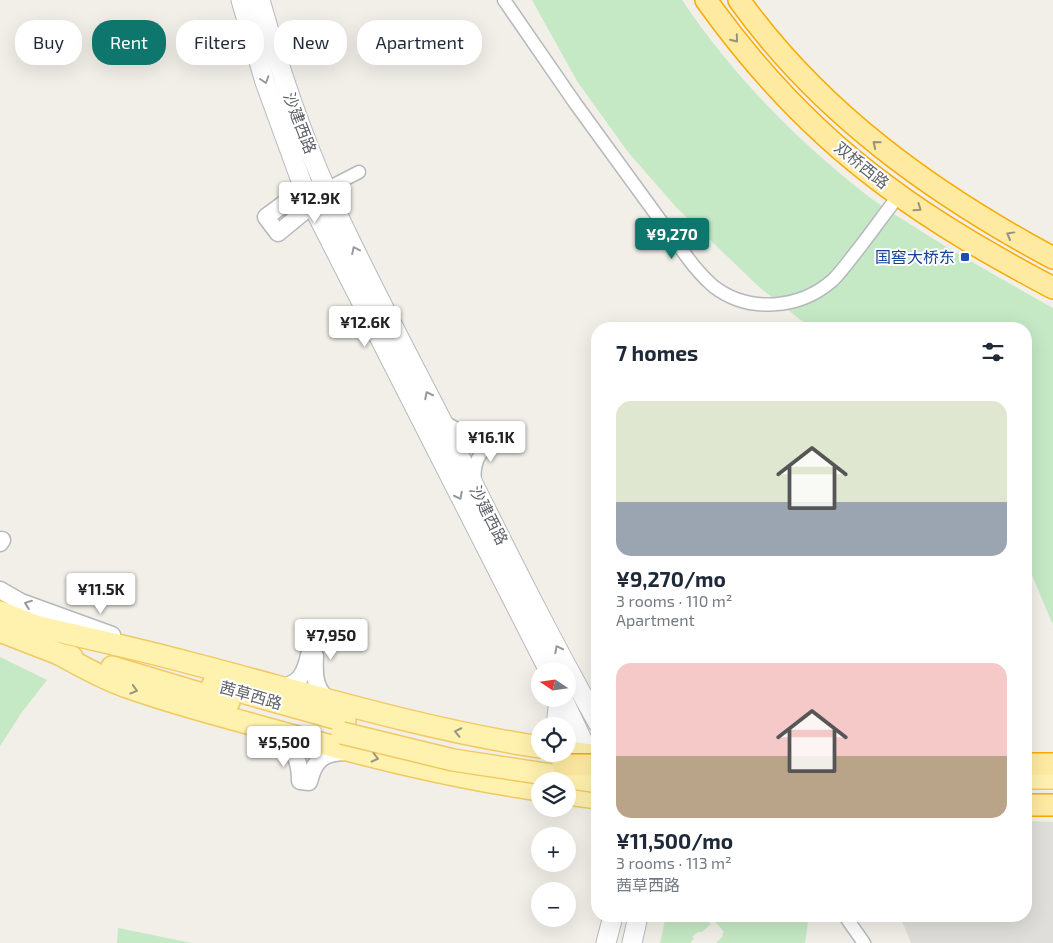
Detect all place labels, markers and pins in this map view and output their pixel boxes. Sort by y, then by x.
pin: ¥12.9K [274,182,356,224]
pin: ¥9,270 [631,218,713,260]
place label: 国窖大桥东 [875,247,955,266]
marker: 国窖大桥东 [959,251,971,263]
pin: ¥12.6K [324,306,406,348]
pin: ¥16.1K [450,420,532,463]
pin: ¥11.5K [60,572,142,615]
pin: ¥7,950 [290,618,372,661]
pin: ¥5,500 [243,726,325,768]

